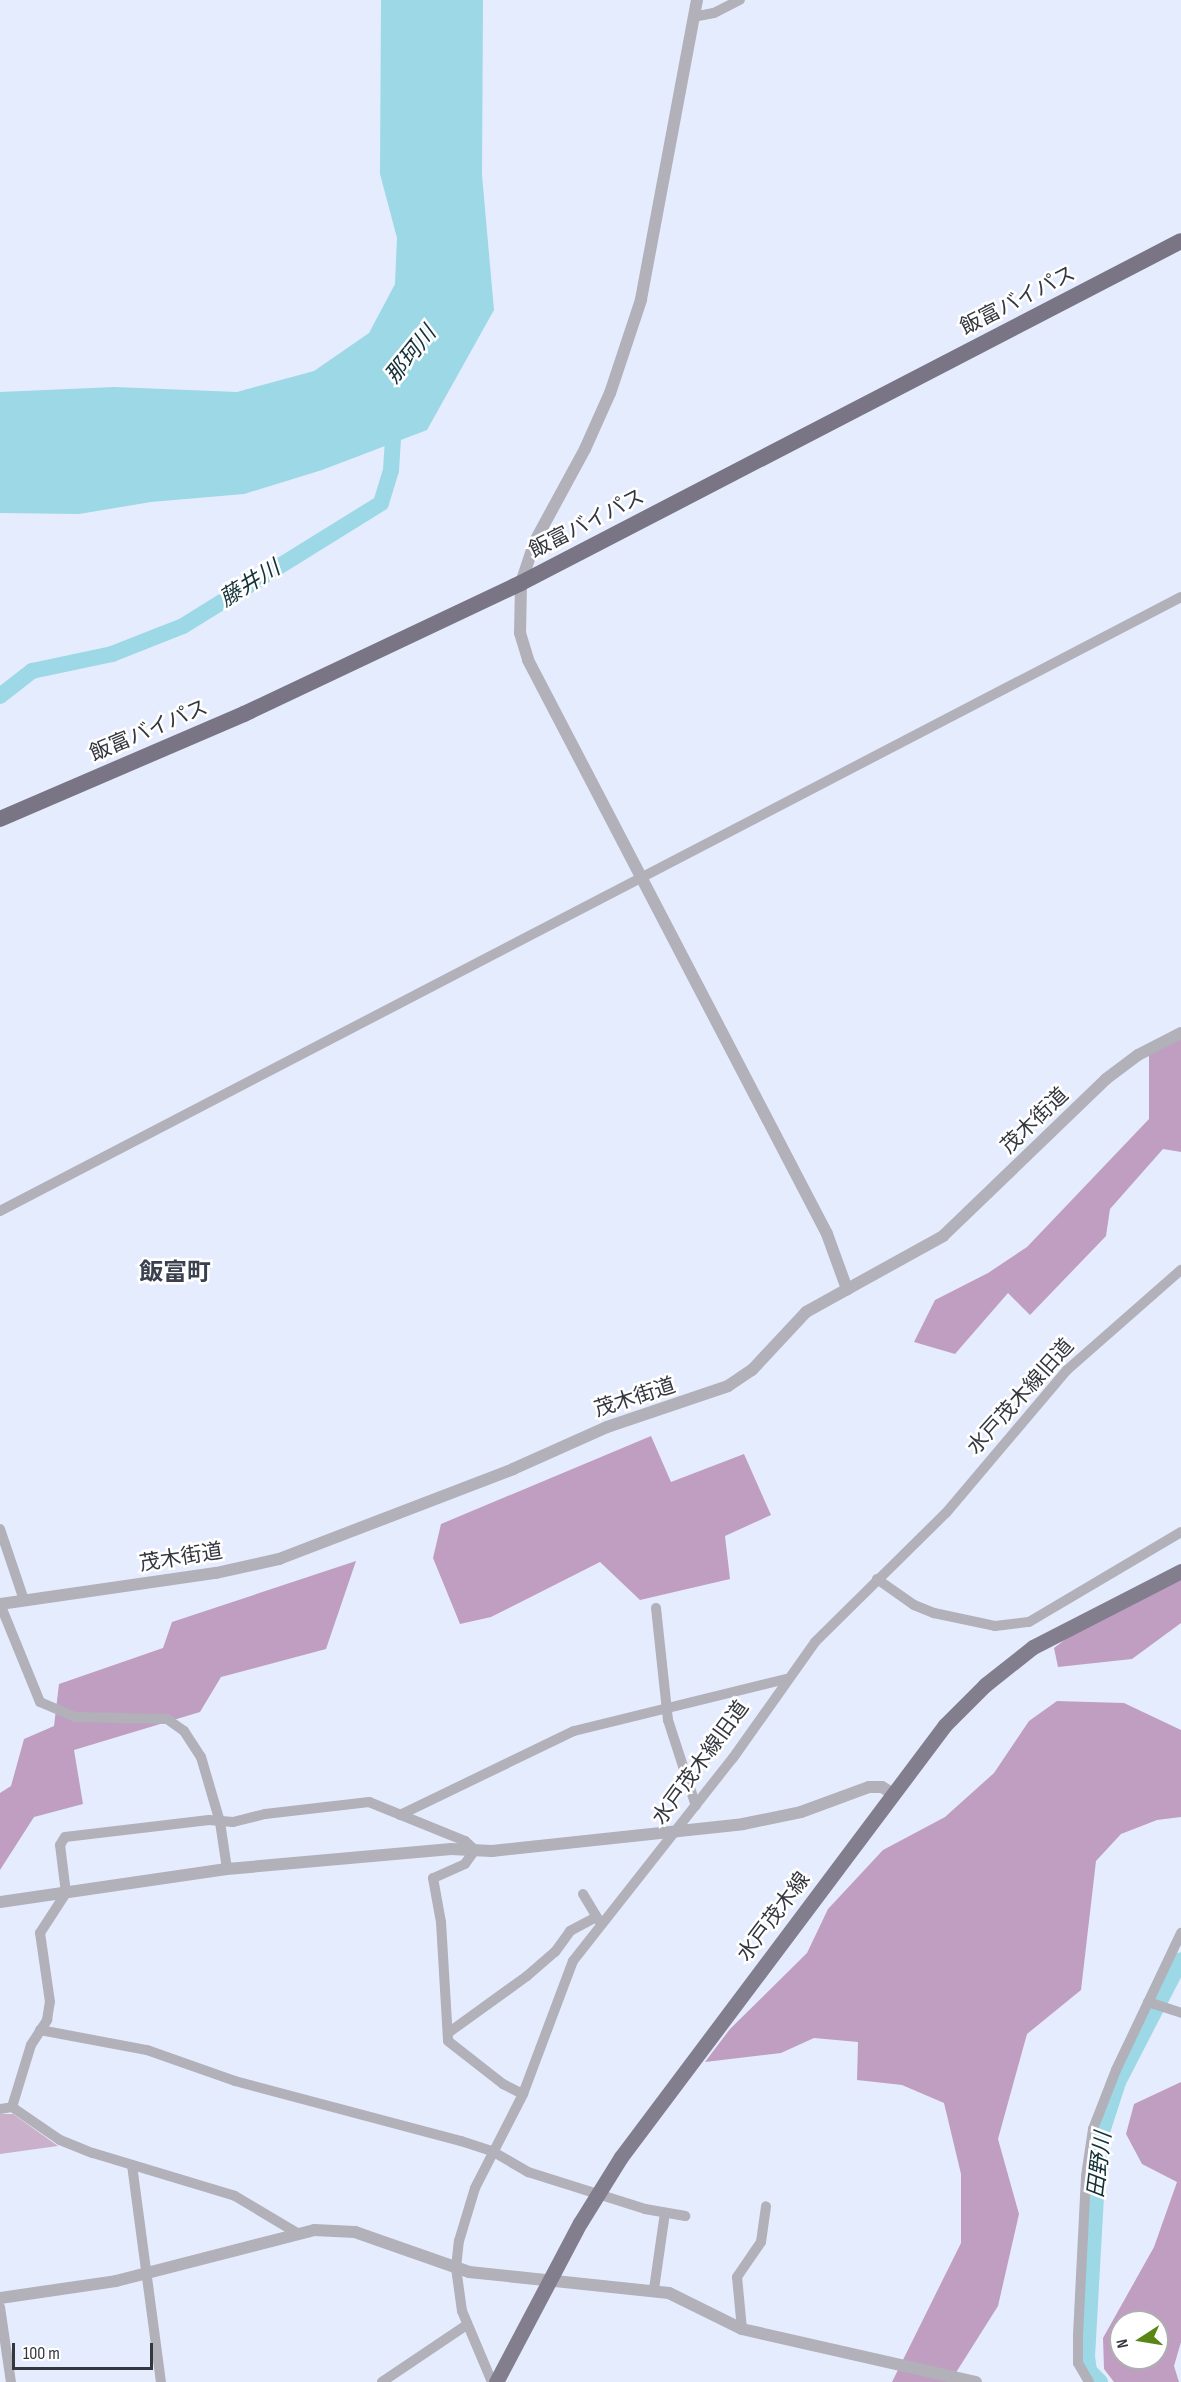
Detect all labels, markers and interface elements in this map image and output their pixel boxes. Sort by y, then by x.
street label: 飯富バイパス [956,261,1080,341]
water label: 那珂川 [380,321,442,389]
street label: 飯富バイパス [525,484,649,564]
water label: 藤井川 [215,555,285,613]
street label: 飯富バイパス [86,695,212,767]
street label: 茂木街道 [996,1083,1074,1159]
district label: 飯富町 [139,1259,211,1287]
street label: 水戸茂木線旧道 [962,1334,1080,1460]
street label: 茂木街道 [591,1373,679,1423]
street label: 茂木街道 [138,1539,224,1577]
street label: 水戸茂木線旧道 [648,1696,754,1830]
street label: 水戸茂木線 [732,1867,816,1967]
water label: 田野川 [1083,2131,1117,2199]
north arrow [1109,2310,1169,2370]
scale bar [15,2331,156,2369]
text: N [1113,2337,1133,2350]
text: 100 m [23,2343,60,2364]

